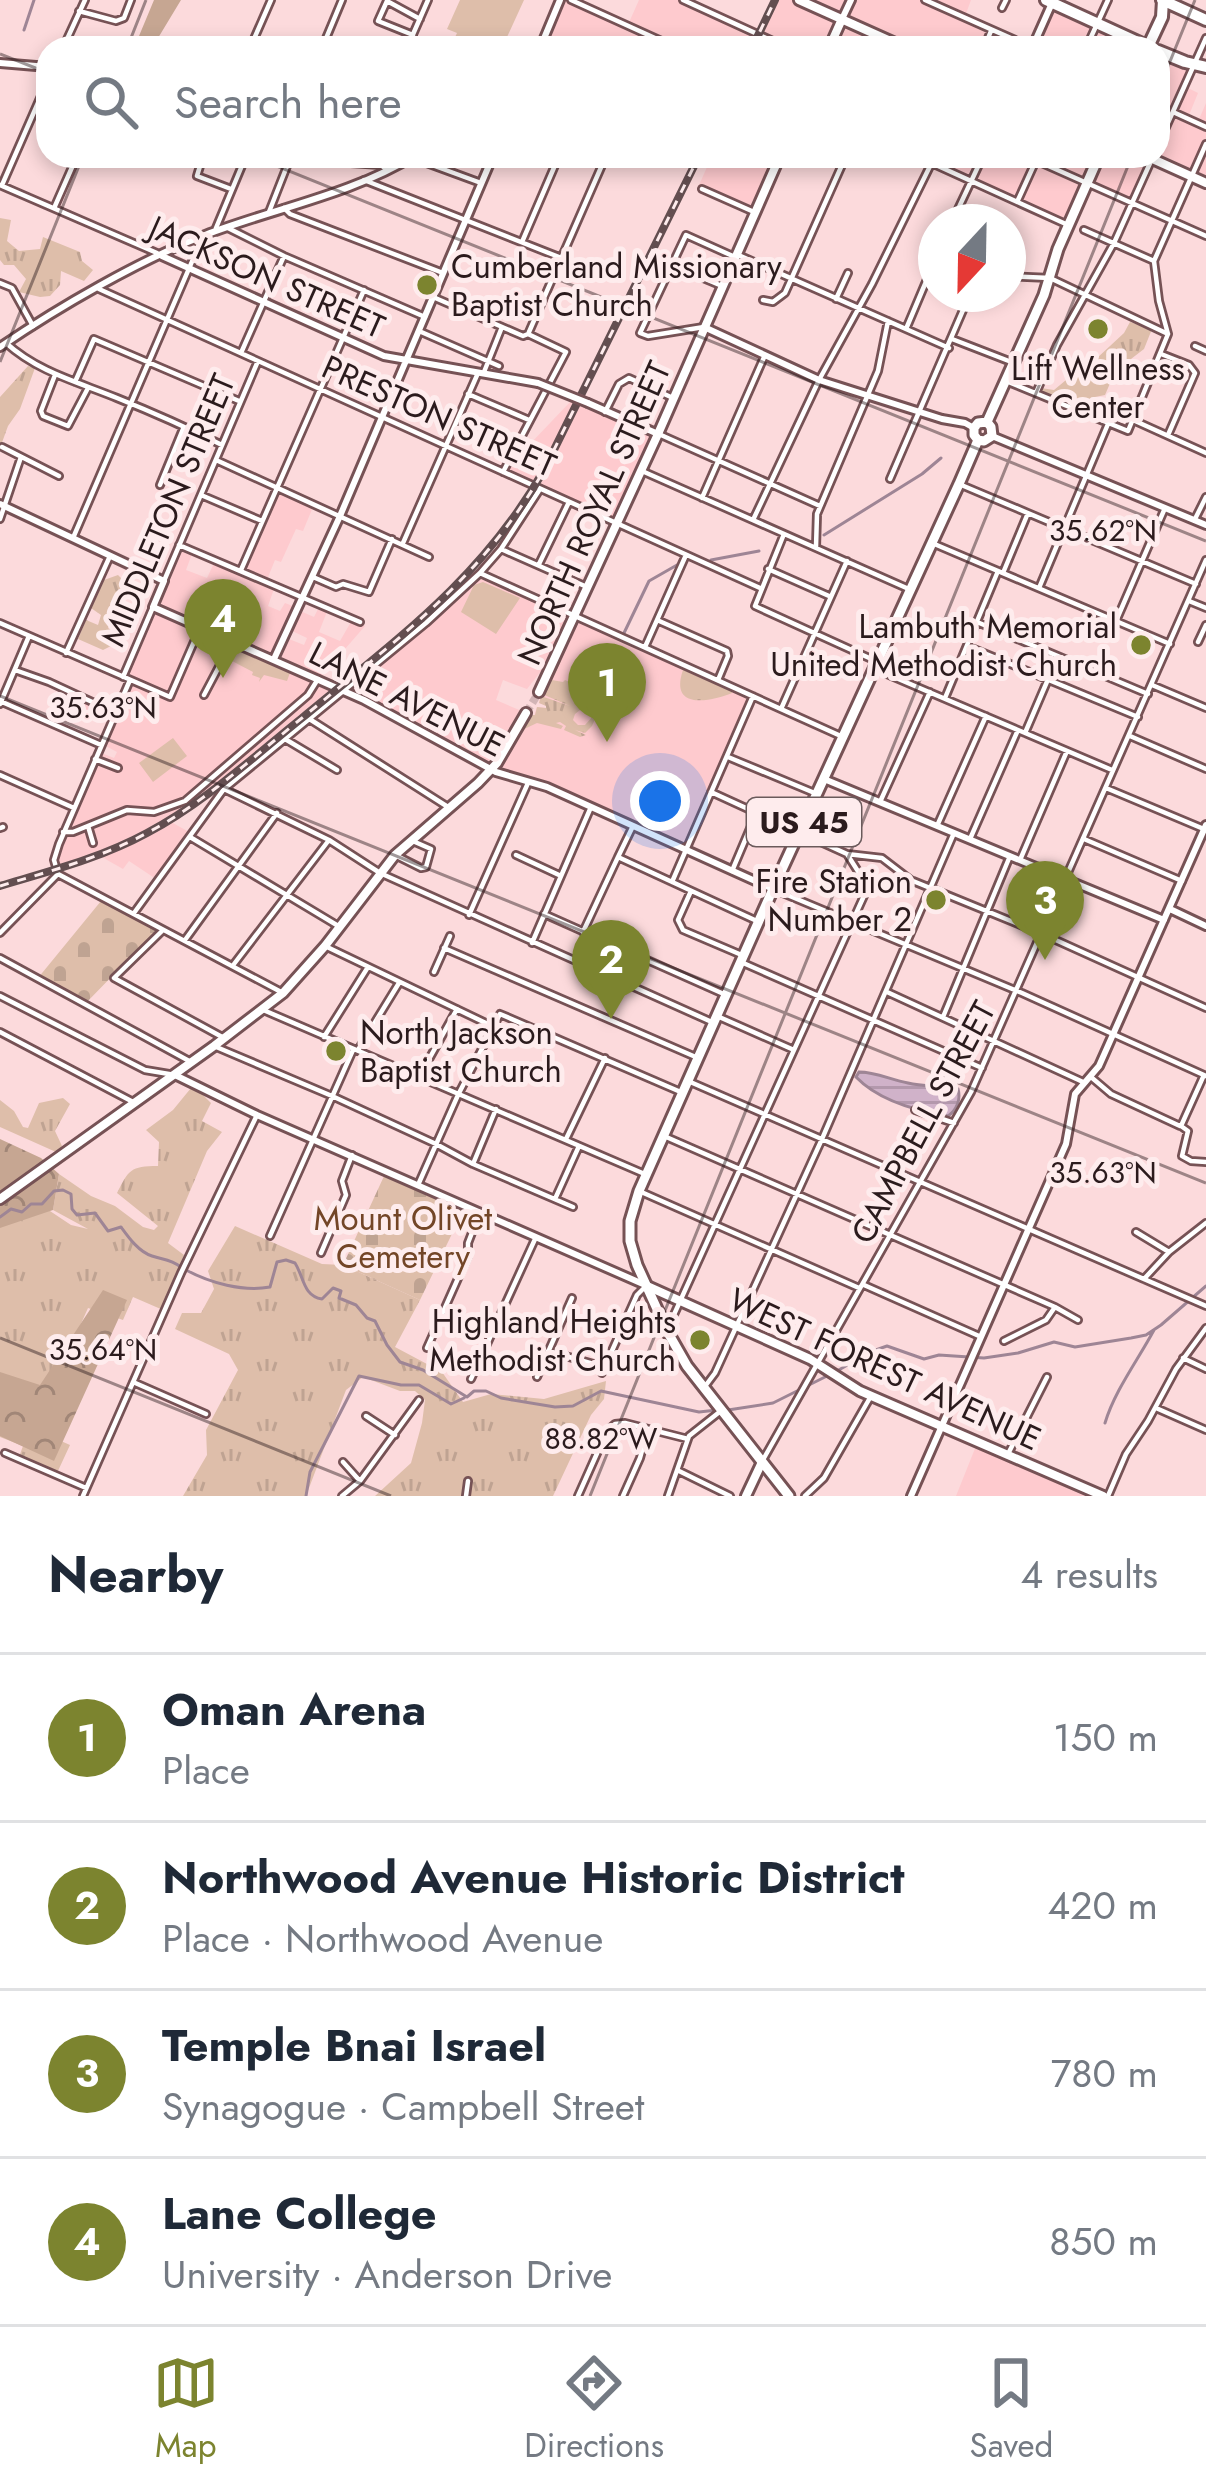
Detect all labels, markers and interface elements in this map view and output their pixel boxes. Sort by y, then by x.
search box [36,36,1170,168]
icon: search [78,69,144,135]
text: Search here [174,70,402,135]
street label: JACKSON STREET [138,202,393,350]
north arrow [918,204,1026,312]
place label: Cumberland Missionary Baptist Church [451,243,782,328]
marker: Cumberland Missionary Baptist Church [414,272,440,298]
marker: Lift Wellness Center [1085,316,1111,342]
street label: PRESTON STREET [315,343,564,489]
place label: Lift Wellness Center [1011,345,1185,430]
street label: NORTH ROYAL STREET [506,353,682,672]
street label: MIDDLETON STREET [89,366,247,653]
text: 35.62°N [1049,509,1157,552]
pin: 4 [184,579,262,678]
place label: Lambuth Memorial United Methodist Church [770,603,1117,688]
street label: LANE AVENUE [301,629,513,769]
marker: Lambuth Memorial United Methodist Church [1128,632,1154,658]
pin: 1 [568,643,646,742]
text: 35.63°N [49,686,157,729]
your location [630,771,690,831]
road number: US 45 [747,798,861,846]
place label: Fire Station Number 2 [755,858,912,943]
pin: 3 [1006,861,1084,960]
marker: Fire Station Number 2 [923,887,949,913]
pin: 2 [572,920,650,1019]
street label: CAMPBELL STREET [839,992,1007,1252]
place label: North Jackson Baptist Church [360,1009,562,1094]
marker: North Jackson Baptist Church [323,1038,349,1064]
text: 35.63°N [1049,1151,1157,1194]
park label: Mount Olivet Cemetery [314,1195,492,1280]
street label: WEST FOREST AVENUE [721,1276,1049,1462]
place label: Highland Heights Methodist Church [429,1298,676,1383]
marker: Highland Heights Methodist Church [687,1327,713,1353]
text: 35.64°N [49,1328,157,1371]
text: 88.82°W [545,1417,658,1460]
text: Nearby [48,1537,223,1611]
text: 4 results [1020,1546,1158,1603]
text: Oman Arena [162,1677,426,1742]
text: 1 [77,1709,97,1766]
text: 150 m [1053,1709,1158,1766]
text: Place [162,1742,250,1799]
text: Northwood Avenue Historic District [162,1845,905,1910]
text: 2 [74,1877,100,1934]
text: 420 m [1048,1877,1158,1934]
text: Place · Northwood Avenue [162,1910,603,1967]
text: Temple Bnai Israel [162,2013,546,2078]
text: 3 [75,2045,99,2102]
text: 780 m [1051,2045,1158,2102]
text: Synagogue · Campbell Street [162,2078,644,2135]
text: Lane College [162,2181,437,2246]
text: 4 [73,2213,101,2270]
text: 850 m [1049,2213,1158,2270]
text: University · Anderson Drive [162,2246,612,2303]
tab: Map [153,2350,219,2469]
tab: Directions [524,2350,664,2469]
tab: Saved [970,2350,1053,2469]

